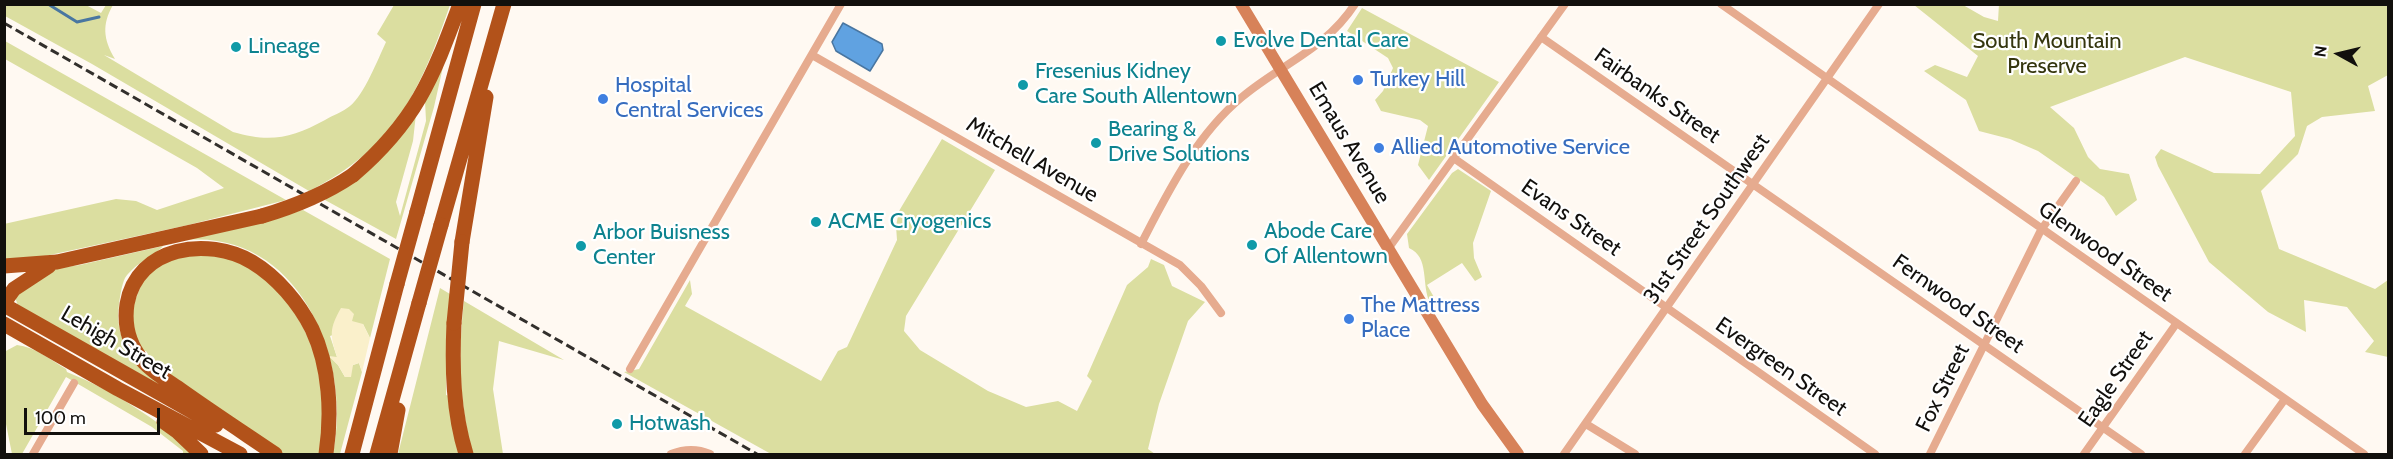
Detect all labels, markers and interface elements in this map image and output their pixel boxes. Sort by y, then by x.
north arrow [2309,24,2369,84]
place label: Evolve Dental Care [1233,28,1409,54]
park label: South Mountain Preserve [1972,29,2122,80]
place label: Lineage [248,34,320,60]
marker: Evolve Dental Care [1214,34,1228,48]
marker: Lineage [229,40,243,54]
street label: Fairbanks Street [1589,43,1725,149]
text: N [2310,45,2331,58]
place label: Fresenius Kidney Care South Allentown [1035,59,1237,110]
place label: Turkey Hill [1370,67,1465,93]
place label: Hospital Central Services [615,73,763,124]
marker: Turkey Hill [1351,73,1365,87]
street label: Emaus Avenue [1302,77,1396,209]
marker: Fresenius Kidney Care South Allentown [1016,78,1030,92]
marker: Hospital Central Services [596,92,610,106]
street label: Mitchell Avenue [961,112,1103,208]
place label: Bearing & Drive Solutions [1108,117,1250,168]
street label: 31st Street Southwest [1638,129,1776,309]
place label: Allied Automotive Service [1391,135,1630,161]
marker: Bearing & Drive Solutions [1089,136,1103,150]
marker: Allied Automotive Service [1372,141,1386,155]
street label: Evans Street [1516,174,1626,262]
street label: Glenwood Street [2033,196,2177,308]
place label: ACME Cryogenics [828,209,991,235]
marker: ACME Cryogenics [809,215,823,229]
place label: Abode Care Of Allentown [1264,219,1388,270]
place label: Arbor Buisness Center [593,220,730,272]
marker: Abode Care Of Allentown [1245,238,1259,252]
marker: Arbor Buisness Center [574,239,588,253]
street label: Fernwood Street [1887,249,2029,359]
place label: The Mattress Place [1361,293,1480,344]
street label: Lehigh Street [56,301,176,385]
marker: The Mattress Place [1342,312,1356,326]
street label: Evergreen Street [1710,312,1852,422]
street label: Eagle Street [2073,326,2159,432]
street label: Fox Street [1911,340,1975,436]
scale bar [27,396,164,434]
text: 100 m [35,407,86,429]
place label: Hotwash [629,411,711,437]
marker: Hotwash [610,417,624,431]

